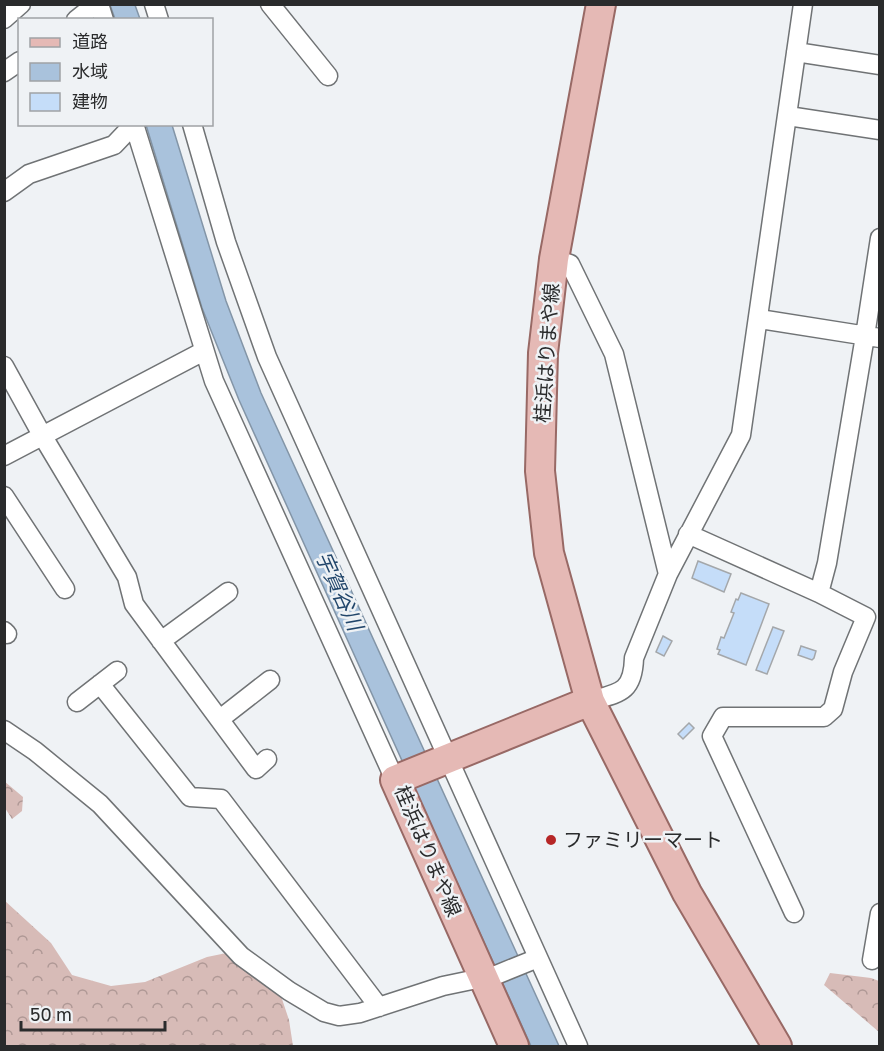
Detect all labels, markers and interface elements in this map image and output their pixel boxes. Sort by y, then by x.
legend [18,18,213,126]
text: 道路 [72,30,108,52]
text: 水域 [72,60,108,82]
text: 建物 [72,90,108,112]
street label: 桂浜はりまや線 [529,282,563,424]
water label: 宇賀谷川 [311,547,370,636]
street label: 桂浜はりまや線 [391,781,467,920]
place label: ファミリーマート [563,827,723,851]
marker: ファミリーマート [544,833,558,847]
scale bar [21,994,165,1032]
text: 50 m [30,1003,72,1025]

